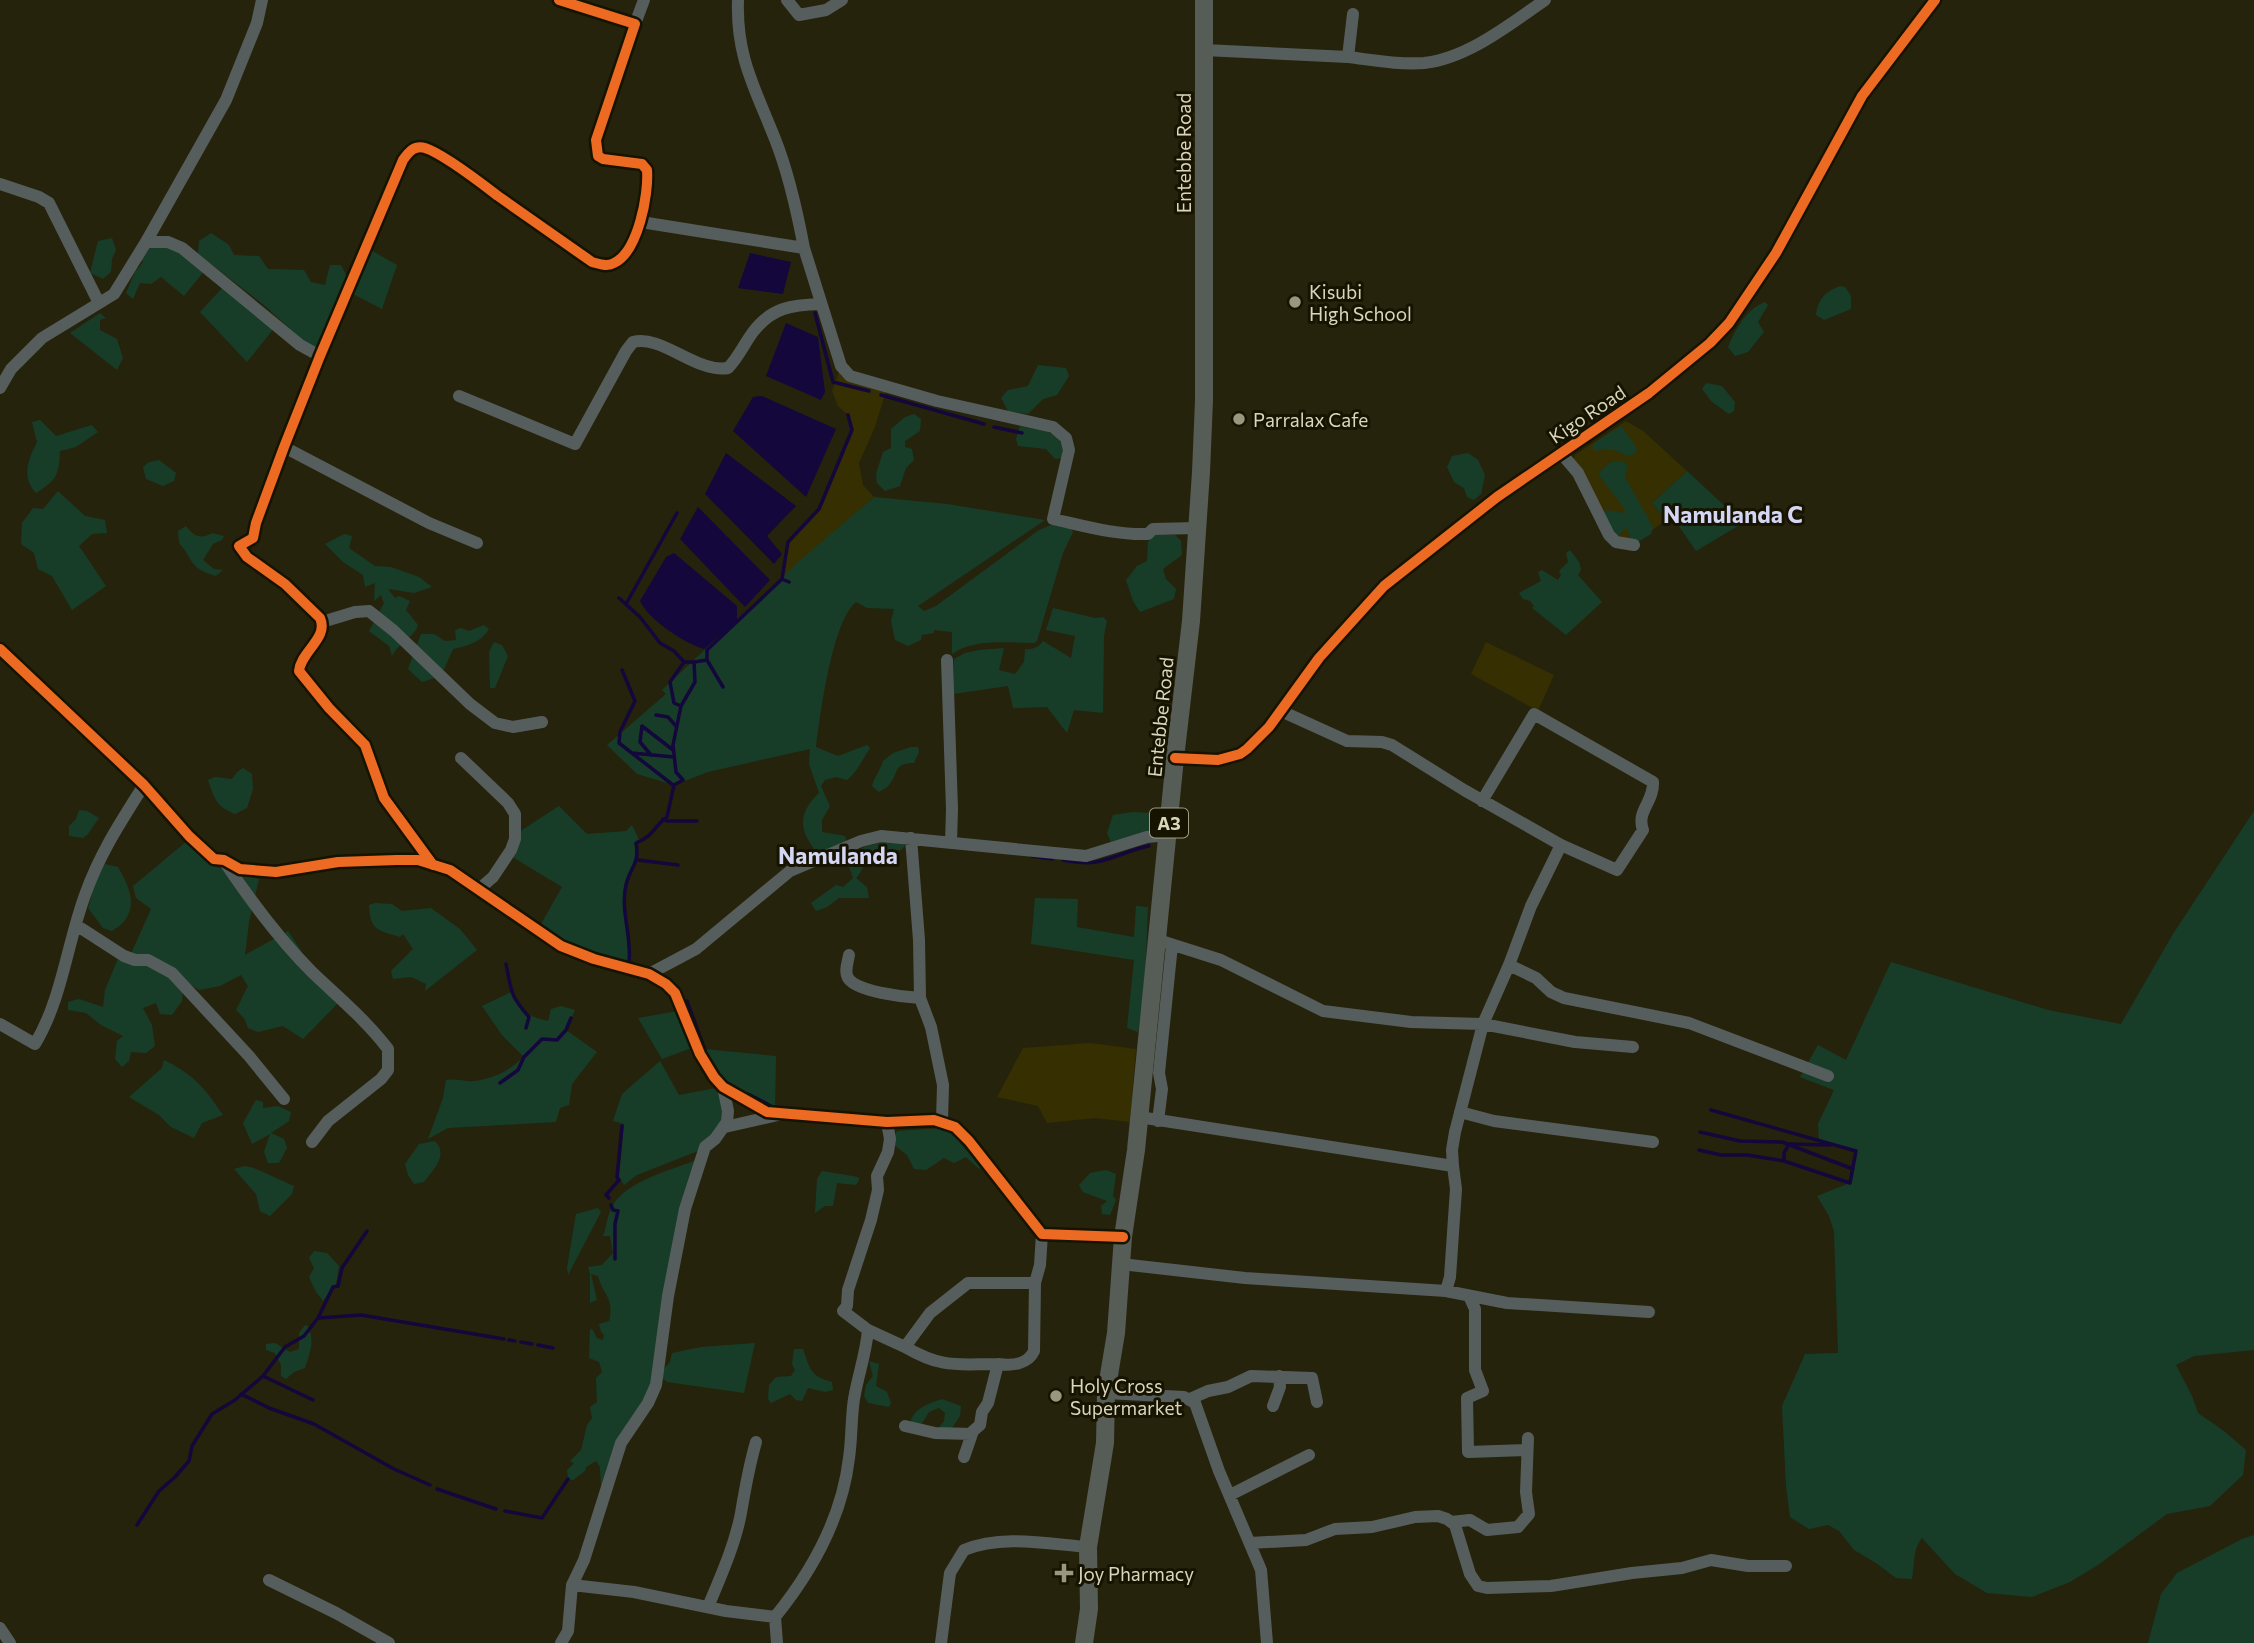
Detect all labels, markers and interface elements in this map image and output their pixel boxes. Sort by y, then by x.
street label: Entebbe Road [1172,93,1195,213]
place label: Kisubi High School [1309,280,1412,325]
marker: Kisubi High School [1287,294,1303,310]
street label: Kigo Road [1544,380,1630,448]
place label: Parralax Cafe [1253,408,1368,431]
marker: Parralax Cafe [1231,411,1247,427]
district label: Namulanda C [1663,500,1803,528]
street label: Entebbe Road [1142,656,1178,778]
road number: A3 [1150,808,1188,838]
district label: Namulanda [778,841,898,869]
place label: Holy Cross Supermarket [1070,1374,1182,1419]
marker: Holy Cross Supermarket [1048,1388,1064,1404]
place label: Joy Pharmacy [1078,1562,1194,1585]
marker: Joy Pharmacy [1056,1565,1072,1581]

